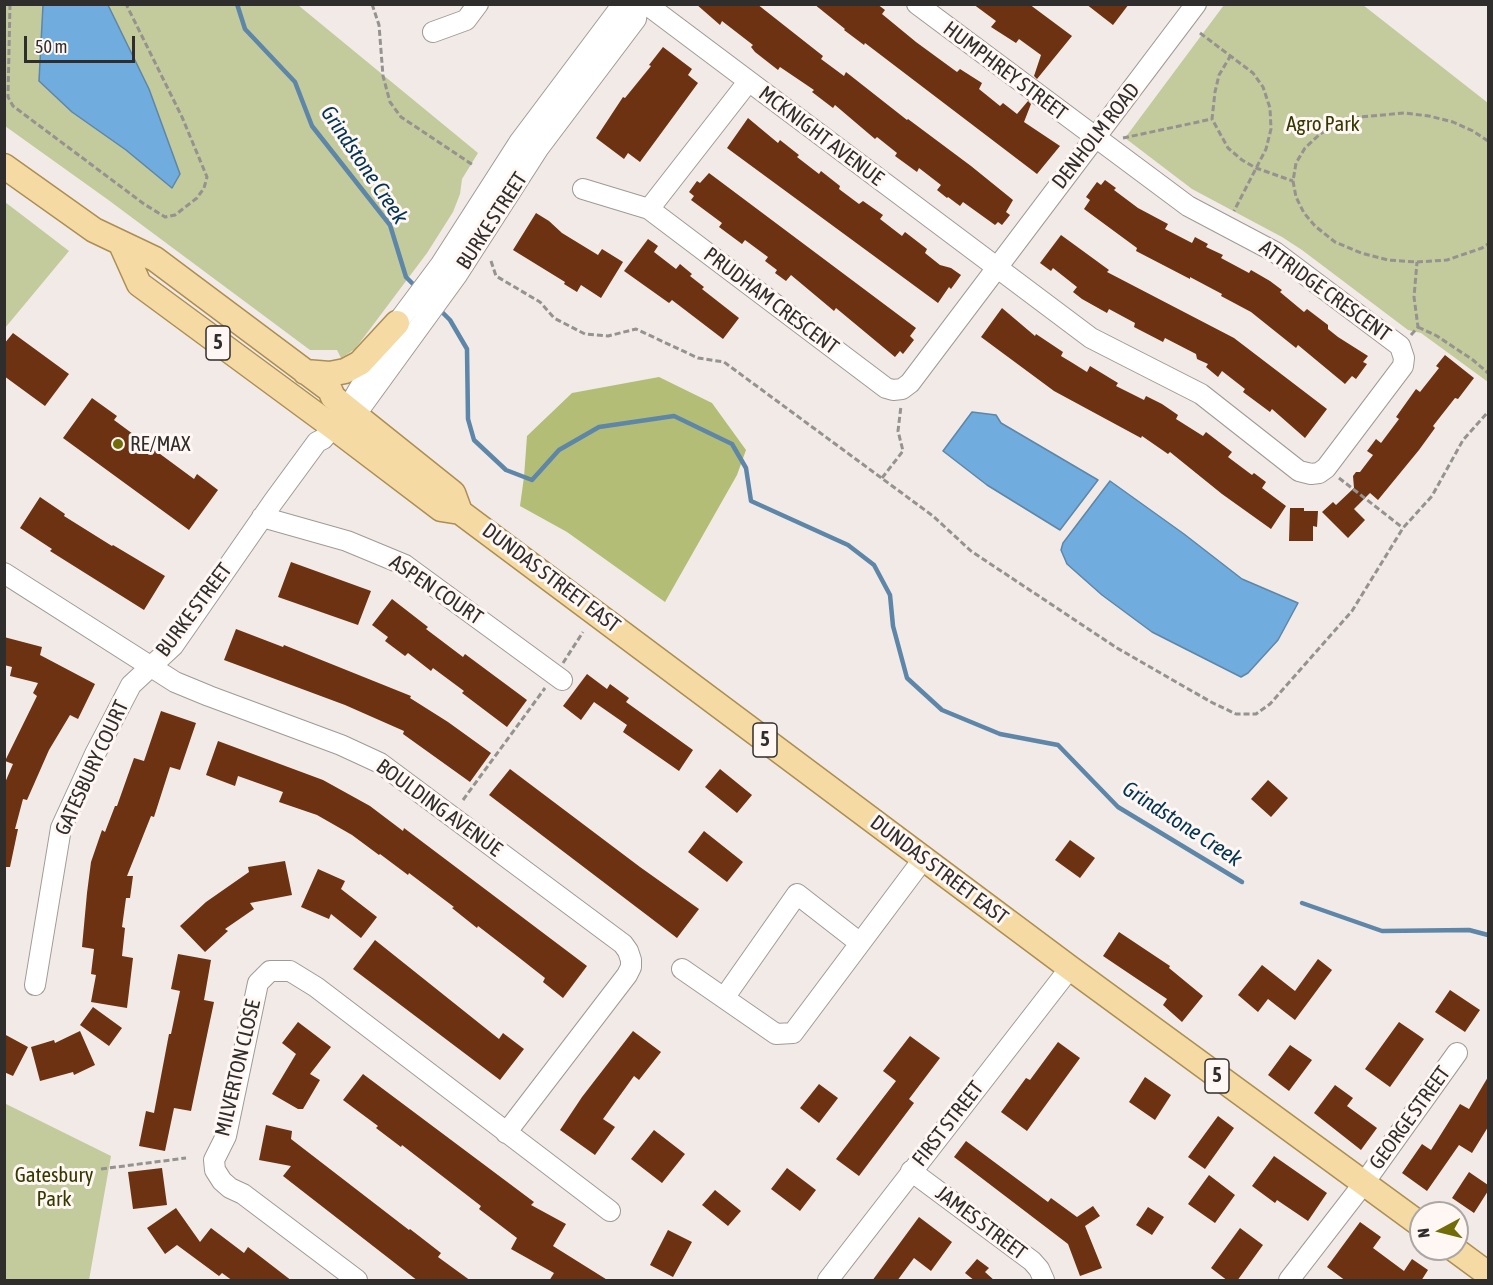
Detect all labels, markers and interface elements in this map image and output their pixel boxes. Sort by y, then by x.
street label: HUMPHREY STREET [938,16,1072,126]
scale bar [27,24,138,62]
text: 50 m [35,36,67,57]
street label: DENHOLM ROAD [1047,78,1145,194]
street label: MCKNIGHT AVENUE [754,81,888,191]
water label: Grindstone Creek [315,101,413,229]
park label: Agro Park [1286,111,1360,137]
street label: BURKE STREET [451,168,533,274]
street label: ATTRIDGE CRESCENT [1254,235,1396,347]
street label: PRUDHAM CRESCENT [699,242,843,360]
road number: 5 [206,326,230,360]
place label: RE/MAX [130,431,190,457]
marker: RE/MAX [111,437,125,451]
street label: DUNDAS STREET EAST [477,518,625,638]
street label: ASPEN COURT [385,550,487,630]
street label: BURKE STREET [151,558,237,662]
street label: GATESBURY COURT [50,697,134,839]
road number: 5 [753,723,777,757]
street label: BOULDING AVENUE [371,754,507,862]
water label: Grindstone Creek [1117,776,1247,872]
street label: DUNDAS STREET EAST [865,810,1013,930]
street label: MILVERTON CLOSE [210,997,266,1139]
road number: 5 [1205,1059,1229,1093]
street label: GEORGE STREET [1364,1062,1456,1174]
street label: FIRST STREET [907,1076,989,1172]
park label: Gatesbury Park [15,1162,93,1212]
street label: JAMES STREET [931,1181,1031,1265]
north arrow [1409,1201,1469,1261]
text: N [1414,1227,1433,1239]

